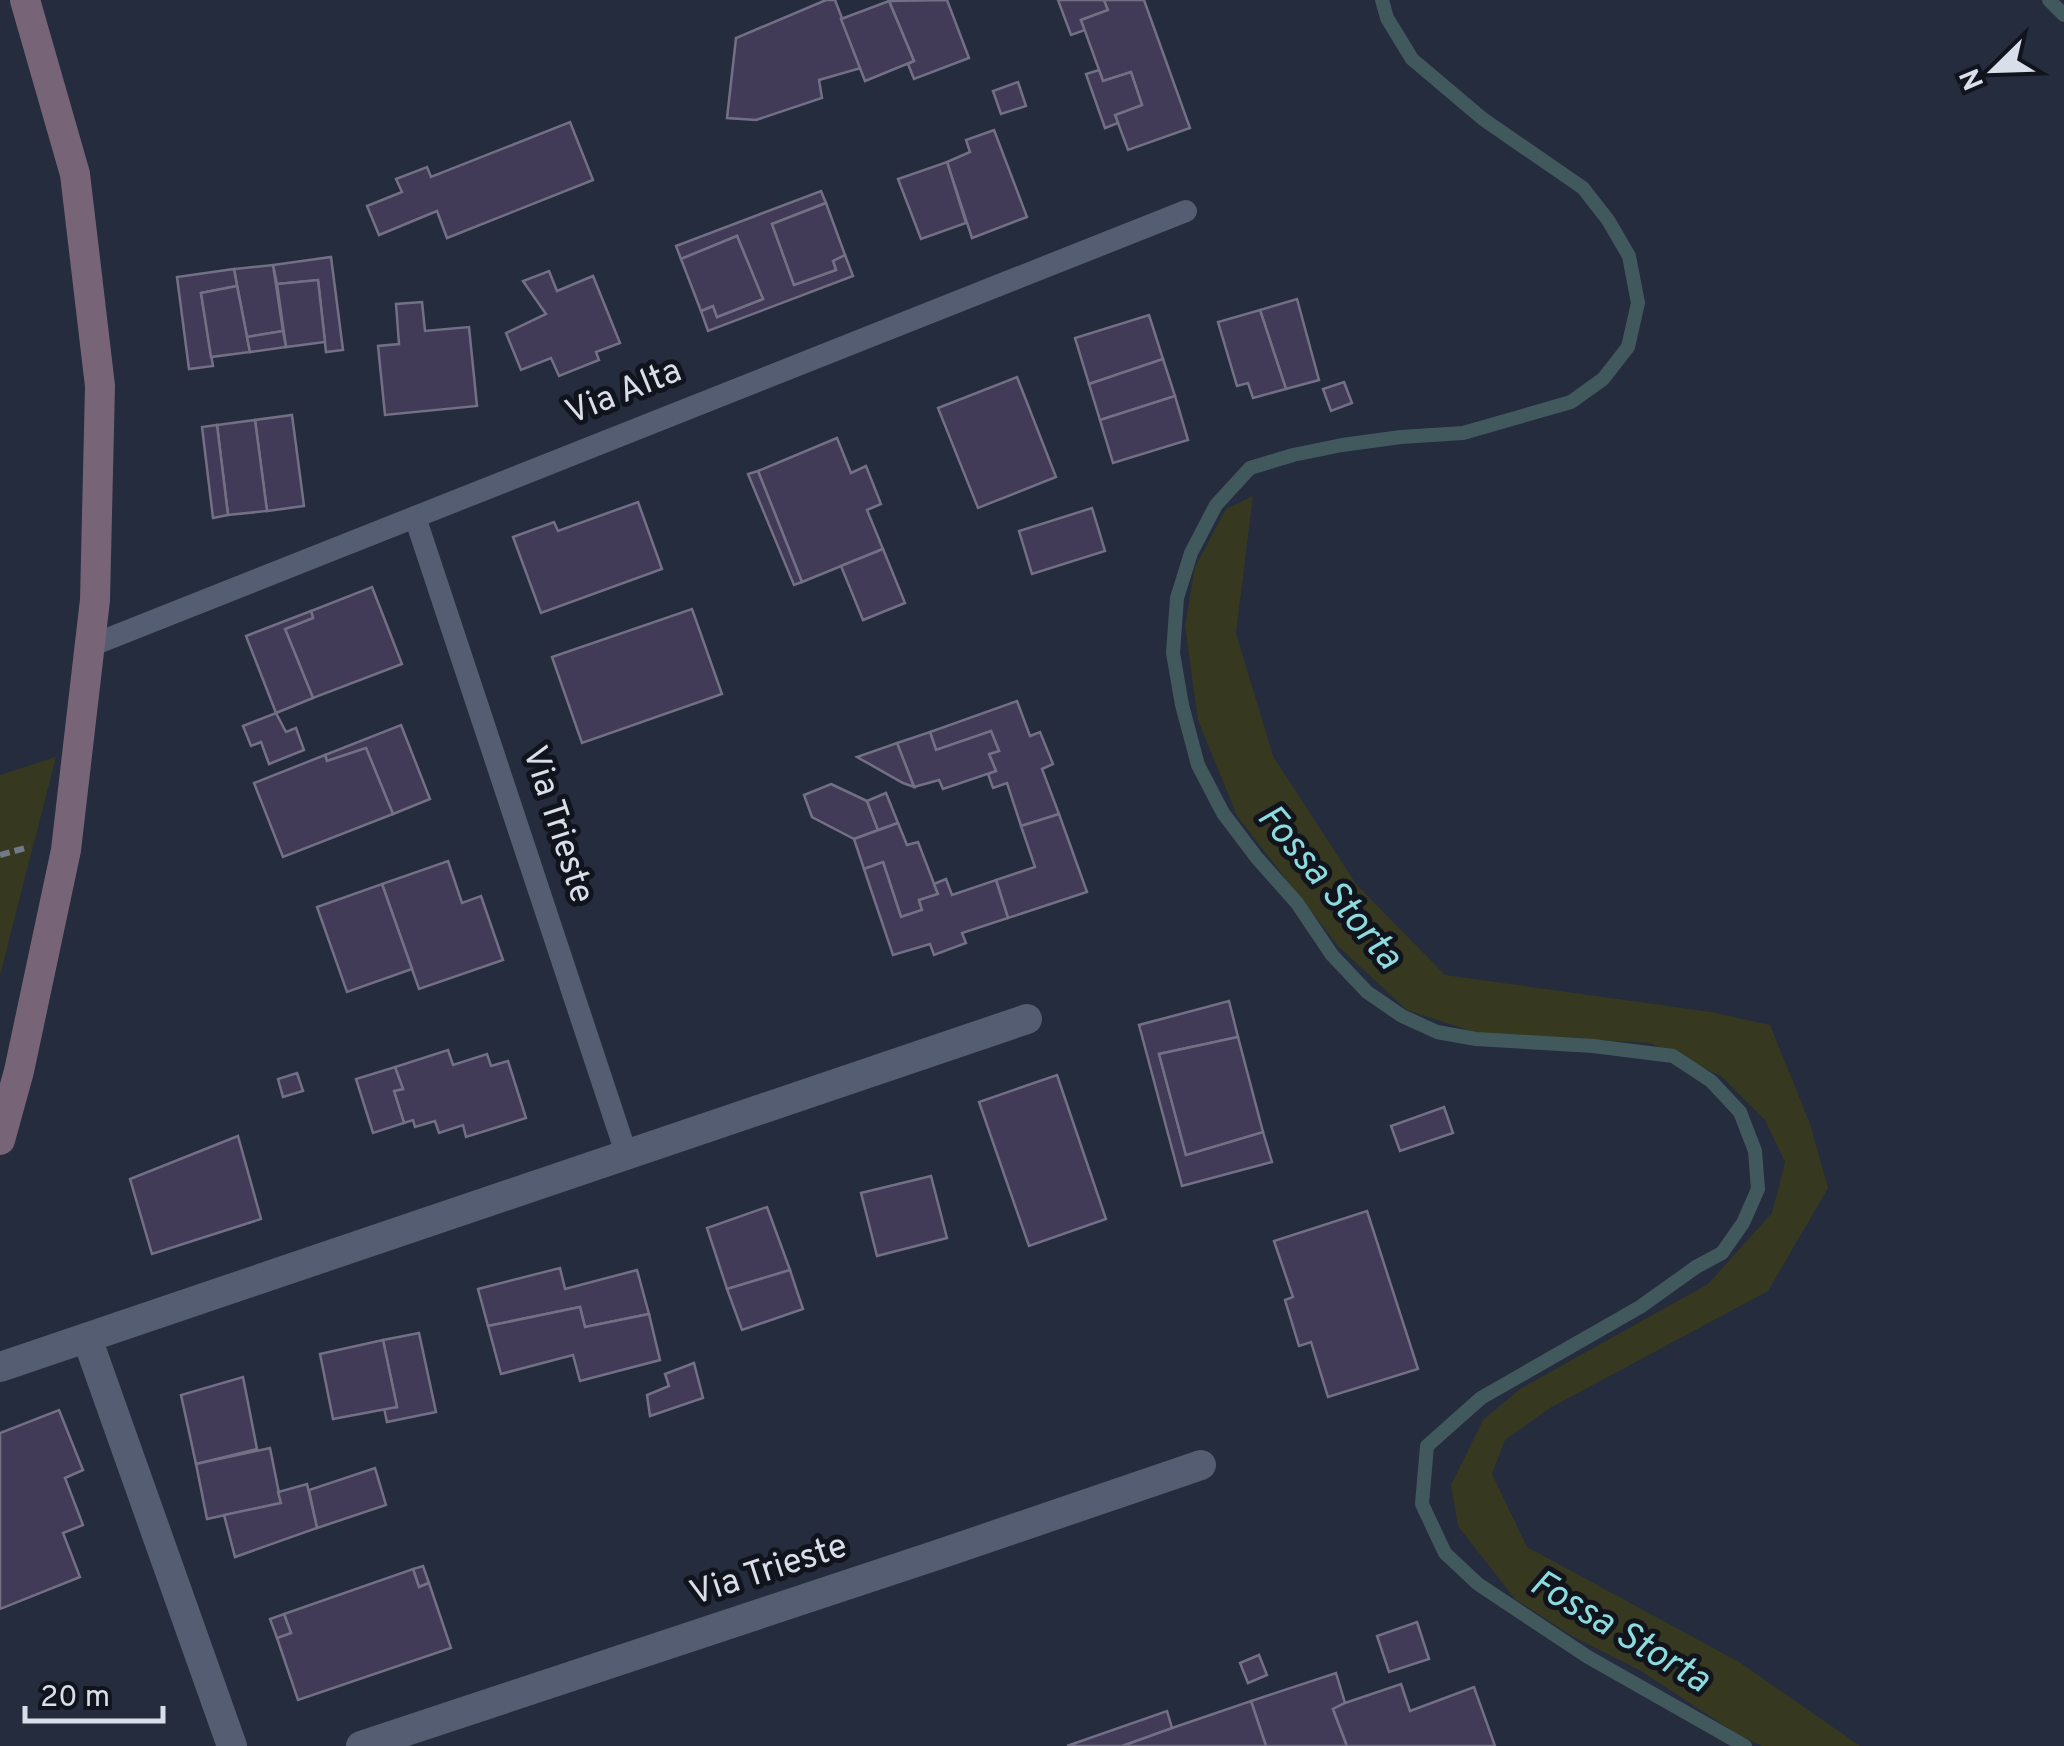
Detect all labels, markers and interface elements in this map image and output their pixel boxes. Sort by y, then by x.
north arrow [1944,20,2044,120]
text: N [1953,62,1994,95]
street label: Via Alta [560,350,688,436]
street label: Via Trieste [511,741,603,909]
water label: Fossa Storta [1244,795,1412,981]
street label: Via Trieste [685,1525,853,1617]
water label: Fossa Storta [1520,1560,1718,1706]
scale bar [25,1661,162,1723]
text: 20 m [40,1680,110,1717]

